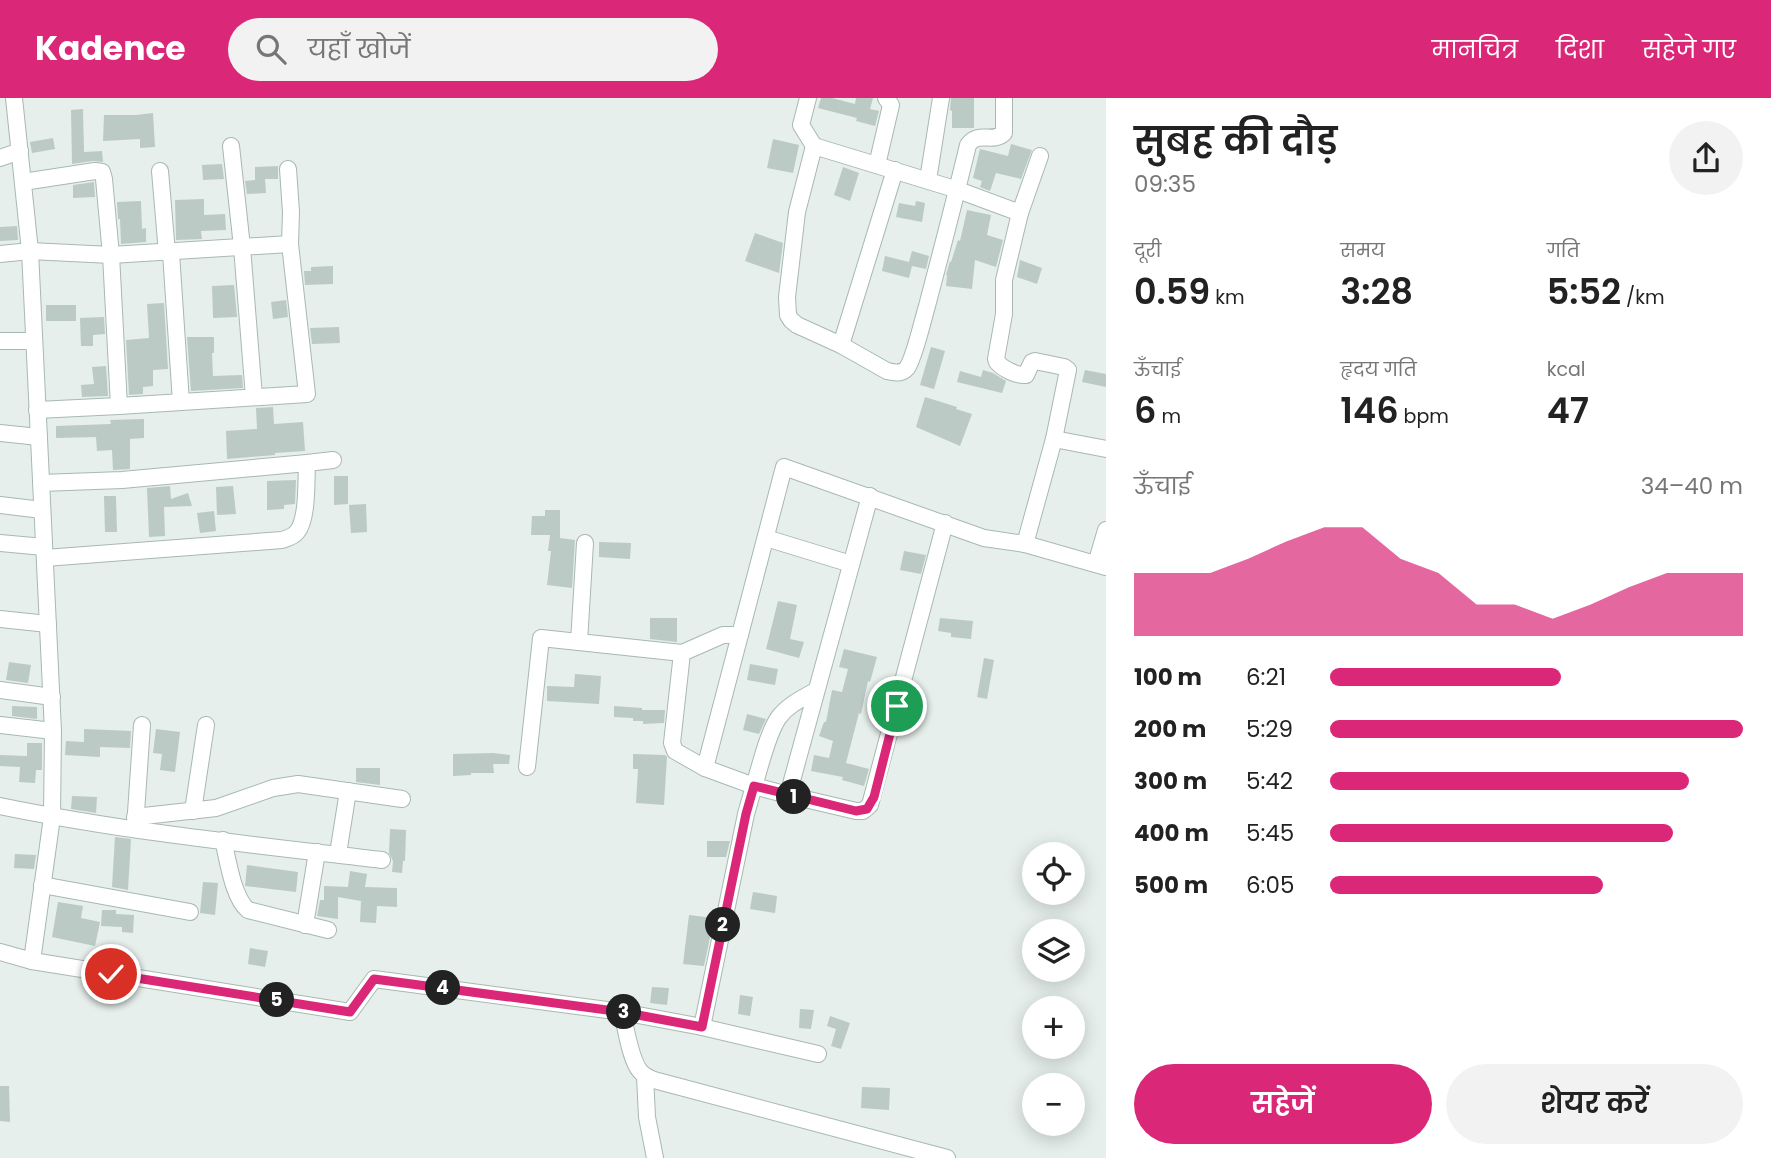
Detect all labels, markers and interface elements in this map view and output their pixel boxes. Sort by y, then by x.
search box [228,18,718,81]
text: Kadence [35,25,186,72]
icon: search [252,30,290,68]
text: यहाँ खोजें [308,31,410,67]
text: मानचित्र [1432,33,1518,66]
text: दिशा [1556,33,1604,66]
text: सहेजे गए [1642,33,1736,66]
text: सुबह की दौड़ [1134,114,1337,167]
button: share [1669,121,1743,195]
text: 09:35 [1134,168,1196,200]
text: दूरी [1134,237,1161,264]
text: समय [1340,237,1385,264]
text: गति [1547,237,1580,264]
text: 0.59 [1134,267,1210,316]
text: 3:28 [1340,267,1413,316]
text: 5:52 [1547,267,1621,316]
text: km [1210,284,1245,311]
text: /km [1621,284,1665,311]
text: ऊँचाई [1134,356,1181,383]
text: हृदय गति [1340,356,1417,383]
text: kcal [1547,356,1586,383]
text: 6 [1134,386,1156,435]
text: 146 [1340,386,1399,435]
text: 47 [1547,386,1589,435]
text: m [1156,403,1181,430]
text: bpm [1399,403,1449,430]
text: ऊँचाई [1134,470,1191,502]
text: 34–40 m [1641,470,1743,502]
text: 100 m [1134,661,1202,693]
text: 6:21 [1246,661,1286,693]
pin [867,676,927,736]
icon: arrive [878,687,916,725]
text: 200 m [1134,713,1206,745]
text: 5:29 [1246,713,1293,745]
text: 300 m [1134,765,1207,797]
text: 5:42 [1246,765,1293,797]
pin: 1 [776,780,812,814]
text: 1 [790,783,797,810]
text: 400 m [1134,817,1209,849]
text: 5:45 [1246,817,1294,849]
map controls [1022,842,1085,1136]
button: locate [1022,842,1085,905]
text: 500 m [1134,869,1208,901]
text: 6:05 [1246,869,1294,901]
pin: 2 [706,908,740,942]
text: 2 [717,911,728,938]
button: layers [1022,919,1085,982]
pin [81,944,141,1004]
icon: check [92,955,130,993]
pin: 4 [426,970,460,1006]
text: 4 [436,974,449,1001]
pin: 5 [260,982,294,1018]
text: 5 [270,986,283,1013]
pin: 3 [606,995,642,1030]
button: + [1022,996,1085,1059]
text: 3 [618,998,629,1025]
button: सहेजें [1134,1064,1432,1144]
button: शेयर करें [1446,1064,1743,1144]
button: − [1022,1073,1085,1136]

